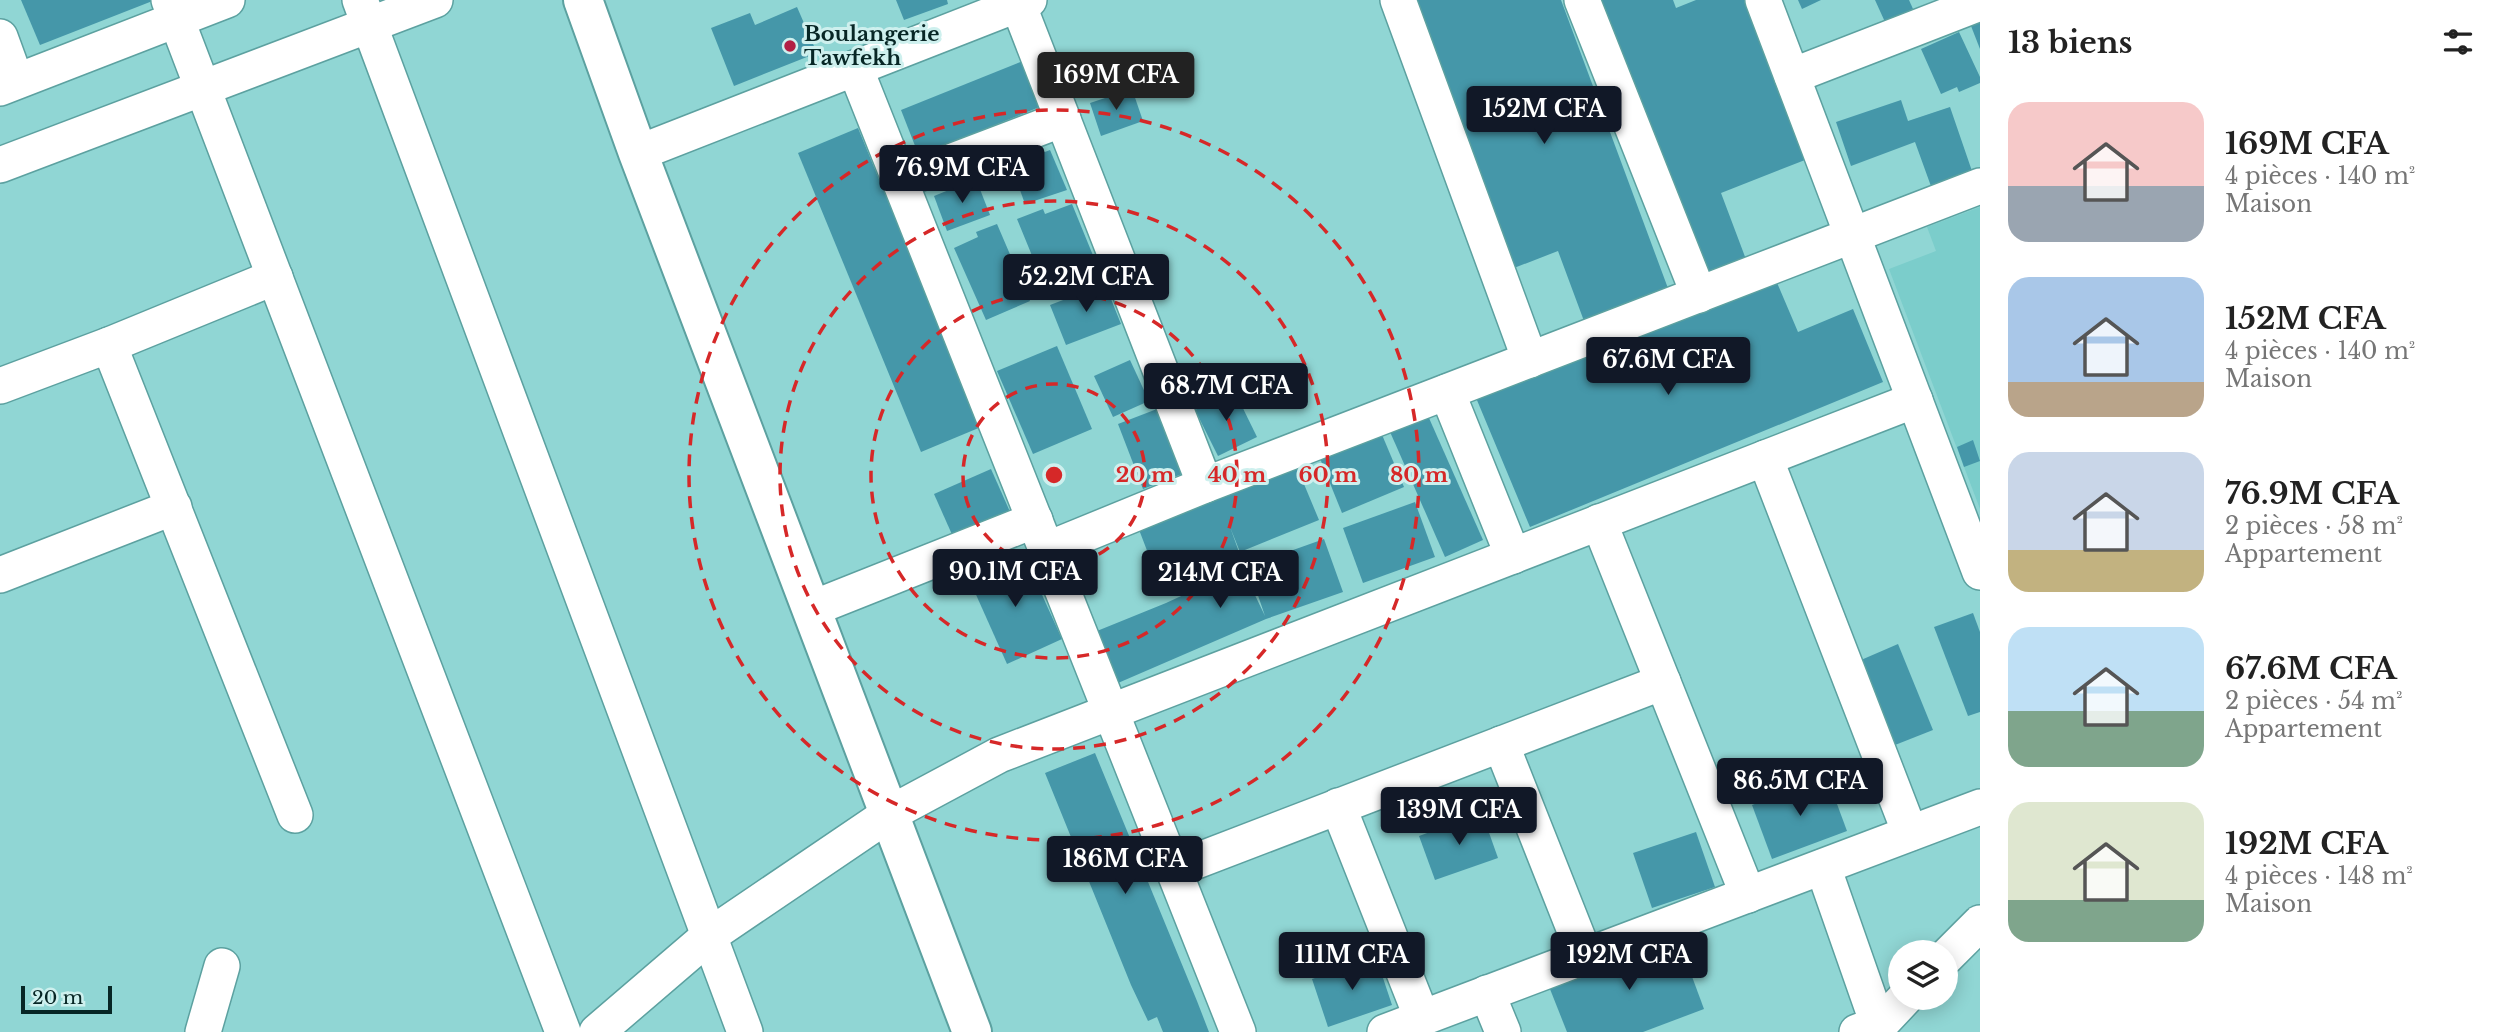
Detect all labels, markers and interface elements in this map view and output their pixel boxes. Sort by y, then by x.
place label: Boulangerie Tawfekh [804,21,940,71]
icon: filters [2439,23,2477,61]
text: 13 biens [2008,24,2133,61]
marker: Boulangerie Tawfekh [782,38,798,54]
pin: 169M CFA [1044,52,1188,112]
text: 169M CFA [1053,61,1179,89]
pin: 152M CFA [1472,86,1616,146]
text: 152M CFA [1483,95,1605,123]
text: 169M CFA [2225,125,2388,162]
icon: home [2064,130,2148,214]
pin: 76.9M CFA [882,146,1042,205]
text: 76.9M CFA [895,154,1029,182]
text: 4 pièces · 140 m² [2225,162,2415,190]
text: Maison [2225,190,2312,218]
pin: 52.2M CFA [1006,254,1166,314]
text: 52.2M CFA [1019,263,1153,291]
text: 152M CFA [2225,300,2385,337]
icon: home [2064,305,2148,389]
text: 4 pièces · 140 m² [2225,337,2415,365]
pin: 67.6M CFA [1588,338,1748,397]
text: 67.6M CFA [1602,346,1734,374]
pin: 68.7M CFA [1146,364,1306,423]
text: Maison [2225,365,2312,393]
text: 68.7M CFA [1160,372,1292,400]
text: 20 m [1116,462,1174,488]
text: 40 m [1208,462,1266,488]
text: 60 m [1299,462,1357,488]
text: 80 m [1390,462,1448,488]
centre of rings [1042,463,1066,487]
text: 76.9M CFA [2225,475,2399,512]
icon: home [2064,480,2148,564]
text: 2 pièces · 58 m² [2225,512,2403,540]
text: Appartement [2225,540,2382,568]
pin: 90.1M CFA [935,550,1095,609]
pin: 214M CFA [1148,550,1292,610]
text: 90.1M CFA [949,558,1081,586]
text: 214M CFA [1158,559,1282,587]
text: 67.6M CFA [2225,650,2397,687]
icon: home [2064,655,2148,739]
text: 2 pièces · 54 m² [2225,687,2402,715]
text: Appartement [2225,715,2382,743]
pin: 86.5M CFA [1720,758,1880,818]
text: 86.5M CFA [1733,767,1867,795]
pin: 139M CFA [1387,788,1531,847]
text: 139M CFA [1397,796,1521,824]
text: 192M CFA [2225,825,2388,862]
icon: home [2064,830,2148,914]
pin: 186M CFA [1053,836,1197,896]
text: 186M CFA [1063,845,1187,873]
text: 4 pièces · 148 m² [2225,862,2413,890]
text: Maison [2225,890,2312,918]
pin: 111M CFA [1280,932,1424,992]
pin: 192M CFA [1557,932,1701,992]
map controls [1888,940,1958,1010]
button: layers [1888,940,1958,1010]
text: 111M CFA [1295,941,1409,969]
text: 192M CFA [1567,941,1691,969]
scale bar [21,983,112,1015]
text: 20 m [32,986,83,1009]

